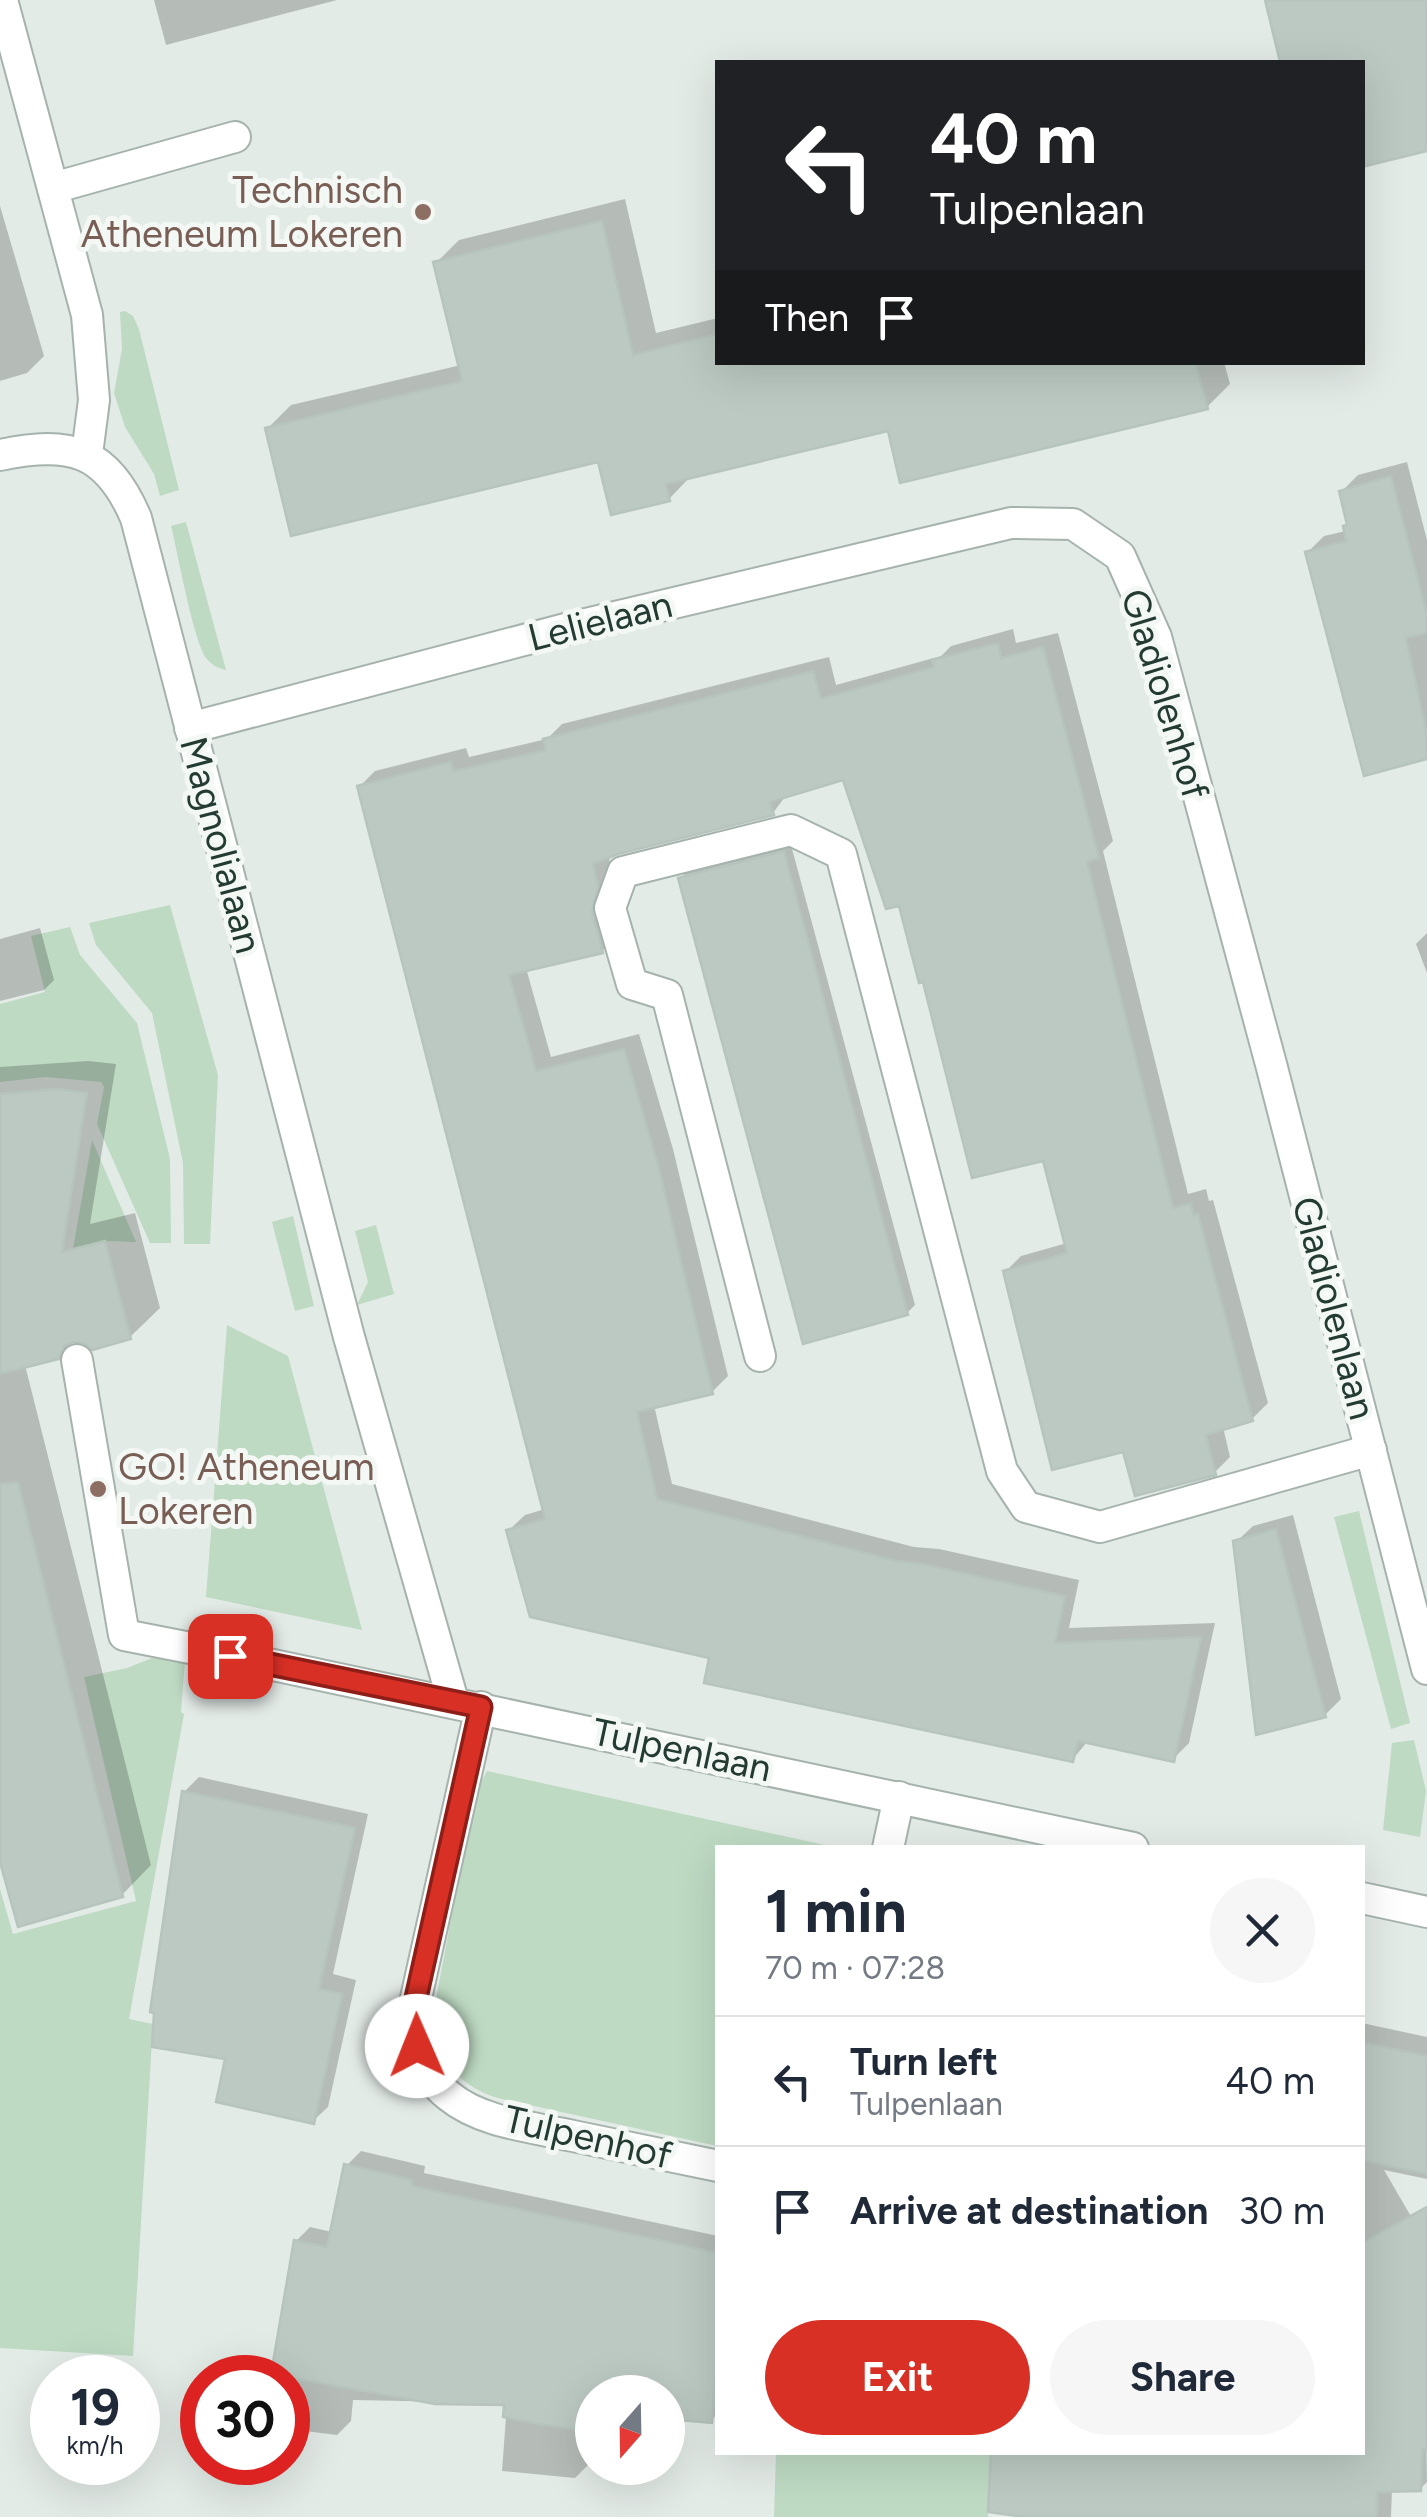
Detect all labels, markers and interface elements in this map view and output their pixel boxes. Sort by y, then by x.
text: 40 m [930,96,1097,181]
icon: left [765,100,895,230]
place label: Technisch Atheneum Lokeren [81,167,403,257]
text: Tulpenlaan [930,181,1145,235]
marker: Technisch Atheneum Lokeren [412,201,434,223]
icon: arrive [869,290,924,345]
text: Then [765,295,849,341]
street label: Lelielaan [523,581,677,661]
street label: Gladiolenhof [1111,583,1219,805]
street label: Magnolialaan [170,732,272,958]
street label: Gladiolenlaan [1282,1192,1386,1424]
place label: GO! Atheneum Lokeren [118,1444,375,1534]
marker: GO! Atheneum Lokeren [87,1478,109,1500]
pin [188,1614,273,1699]
icon: arrive [203,1629,258,1684]
street label: Tulpenlaan [588,1709,776,1791]
text: 1 min [765,1875,907,1947]
button: close [1210,1878,1315,1983]
text: 70 m · 07:28 [765,1949,945,1987]
position arrow [365,1994,469,2098]
text: Turn left [850,2039,998,2085]
icon: left [765,2054,820,2109]
text: 40 m [1225,2058,1315,2104]
text: Tulpenlaan [850,2085,1003,2123]
street label: Tulpenhof [500,2095,676,2179]
icon: arrive [765,2184,820,2239]
text: Arrive at destination [850,2188,1208,2234]
text: 30 m [1238,2188,1325,2234]
button: Exit [765,2320,1030,2435]
button: Share [1050,2320,1315,2435]
speed limit sign: 30 [180,2355,310,2485]
north arrow [575,2375,685,2485]
map controls [575,2375,685,2485]
text: 19 [70,2377,120,2438]
text: km/h [66,2430,124,2460]

